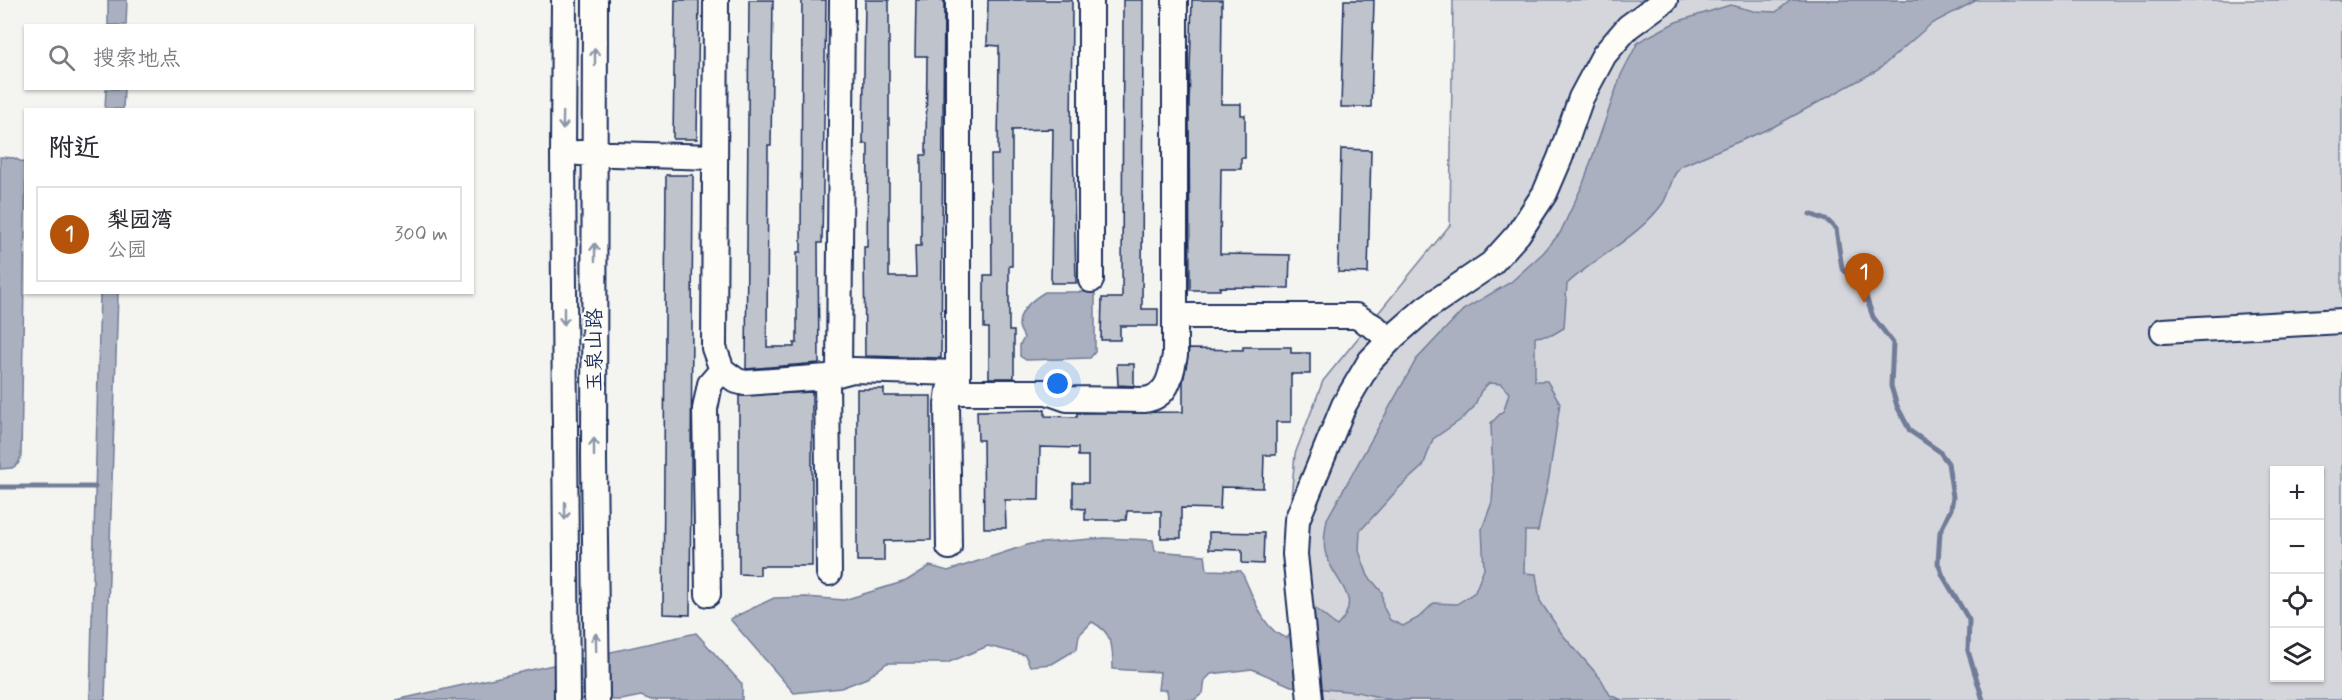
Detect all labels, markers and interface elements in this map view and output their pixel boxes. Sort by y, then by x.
search box [24,24,474,90]
icon: search [45,41,78,74]
text: 搜索地点 [93,45,181,73]
one-way arrow [589,47,601,67]
one-way arrow [557,111,569,131]
text: 附近 [48,132,100,166]
text: 梨园湾 [107,207,173,235]
text: 1 [65,221,74,248]
text: 300 m [394,221,448,248]
text: 公园 [107,237,147,264]
one-way arrow [589,242,601,262]
pin: 1 [1844,254,1884,303]
one-way arrow [558,306,570,326]
street label: 玉泉山路 [581,308,609,392]
your location [1043,369,1072,398]
one-way arrow [588,437,600,457]
map controls [2270,466,2324,682]
button: + [2270,466,2324,520]
one-way arrow [560,501,571,521]
button: − [2270,520,2324,574]
button: locate [2270,574,2324,628]
button: layers [2270,628,2324,682]
one-way arrow [590,632,602,652]

